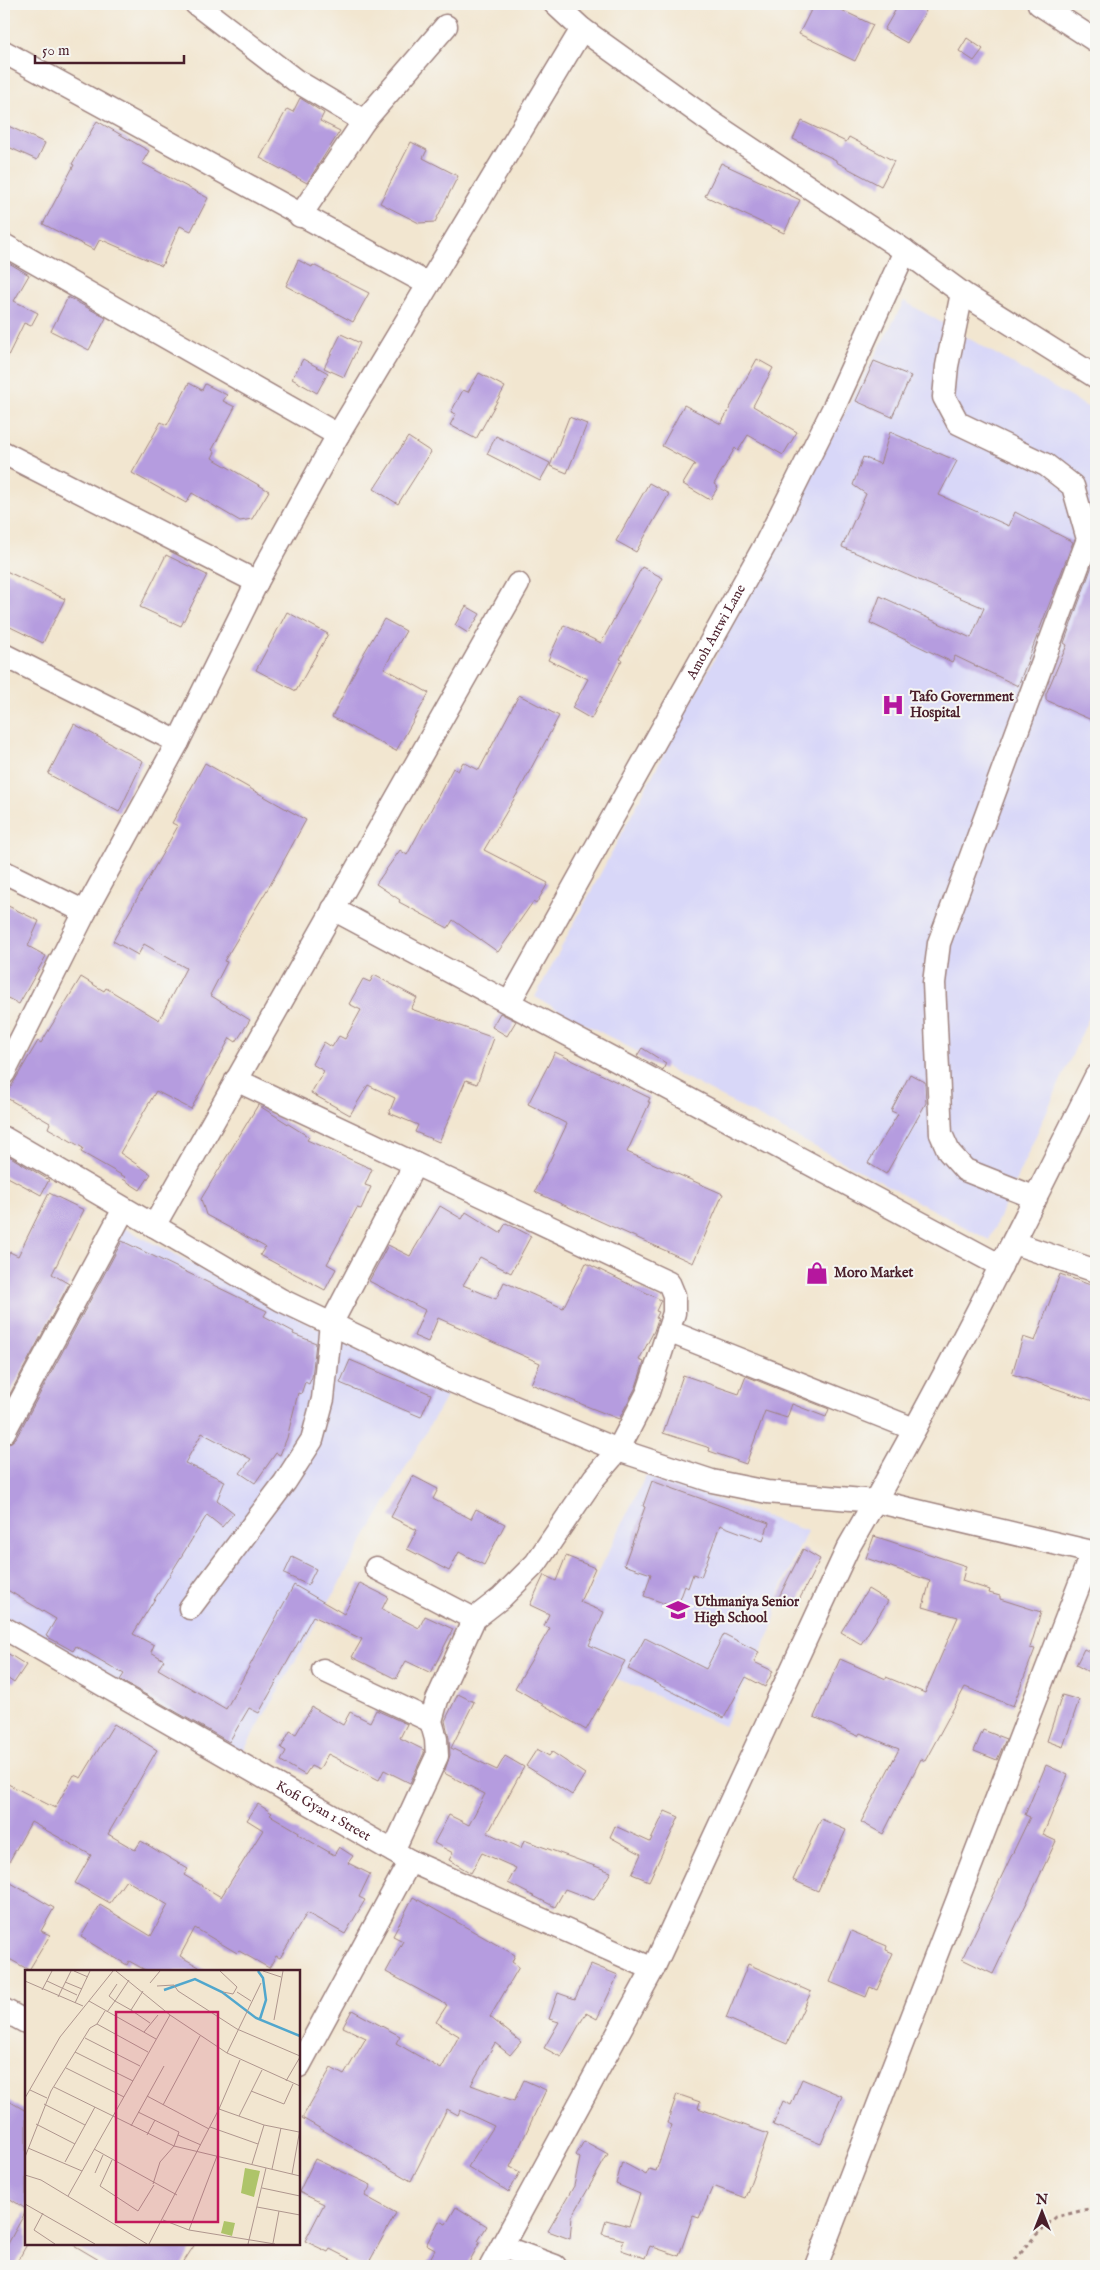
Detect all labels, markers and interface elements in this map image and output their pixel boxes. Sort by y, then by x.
scale bar [35,32,184,64]
text: 50 m [42,41,70,60]
street label: Amoh Antwi Lane [682,581,750,683]
place label: Tafo Government Hospital [909,688,1014,722]
hospital icon: Tafo Government Hospital [880,692,906,718]
shop icon: Moro Market [804,1260,830,1286]
place label: Moro Market [834,1264,913,1282]
place label: Uthmaniya Senior High School [693,1593,800,1627]
school or university icon: Uthmaniya Senior High School [665,1597,691,1623]
street label: Kofi Gyan 1 Street [273,1777,374,1846]
inset map [25,1970,300,2245]
north arrow [1018,2188,1068,2238]
text: N [1035,2191,1048,2209]

